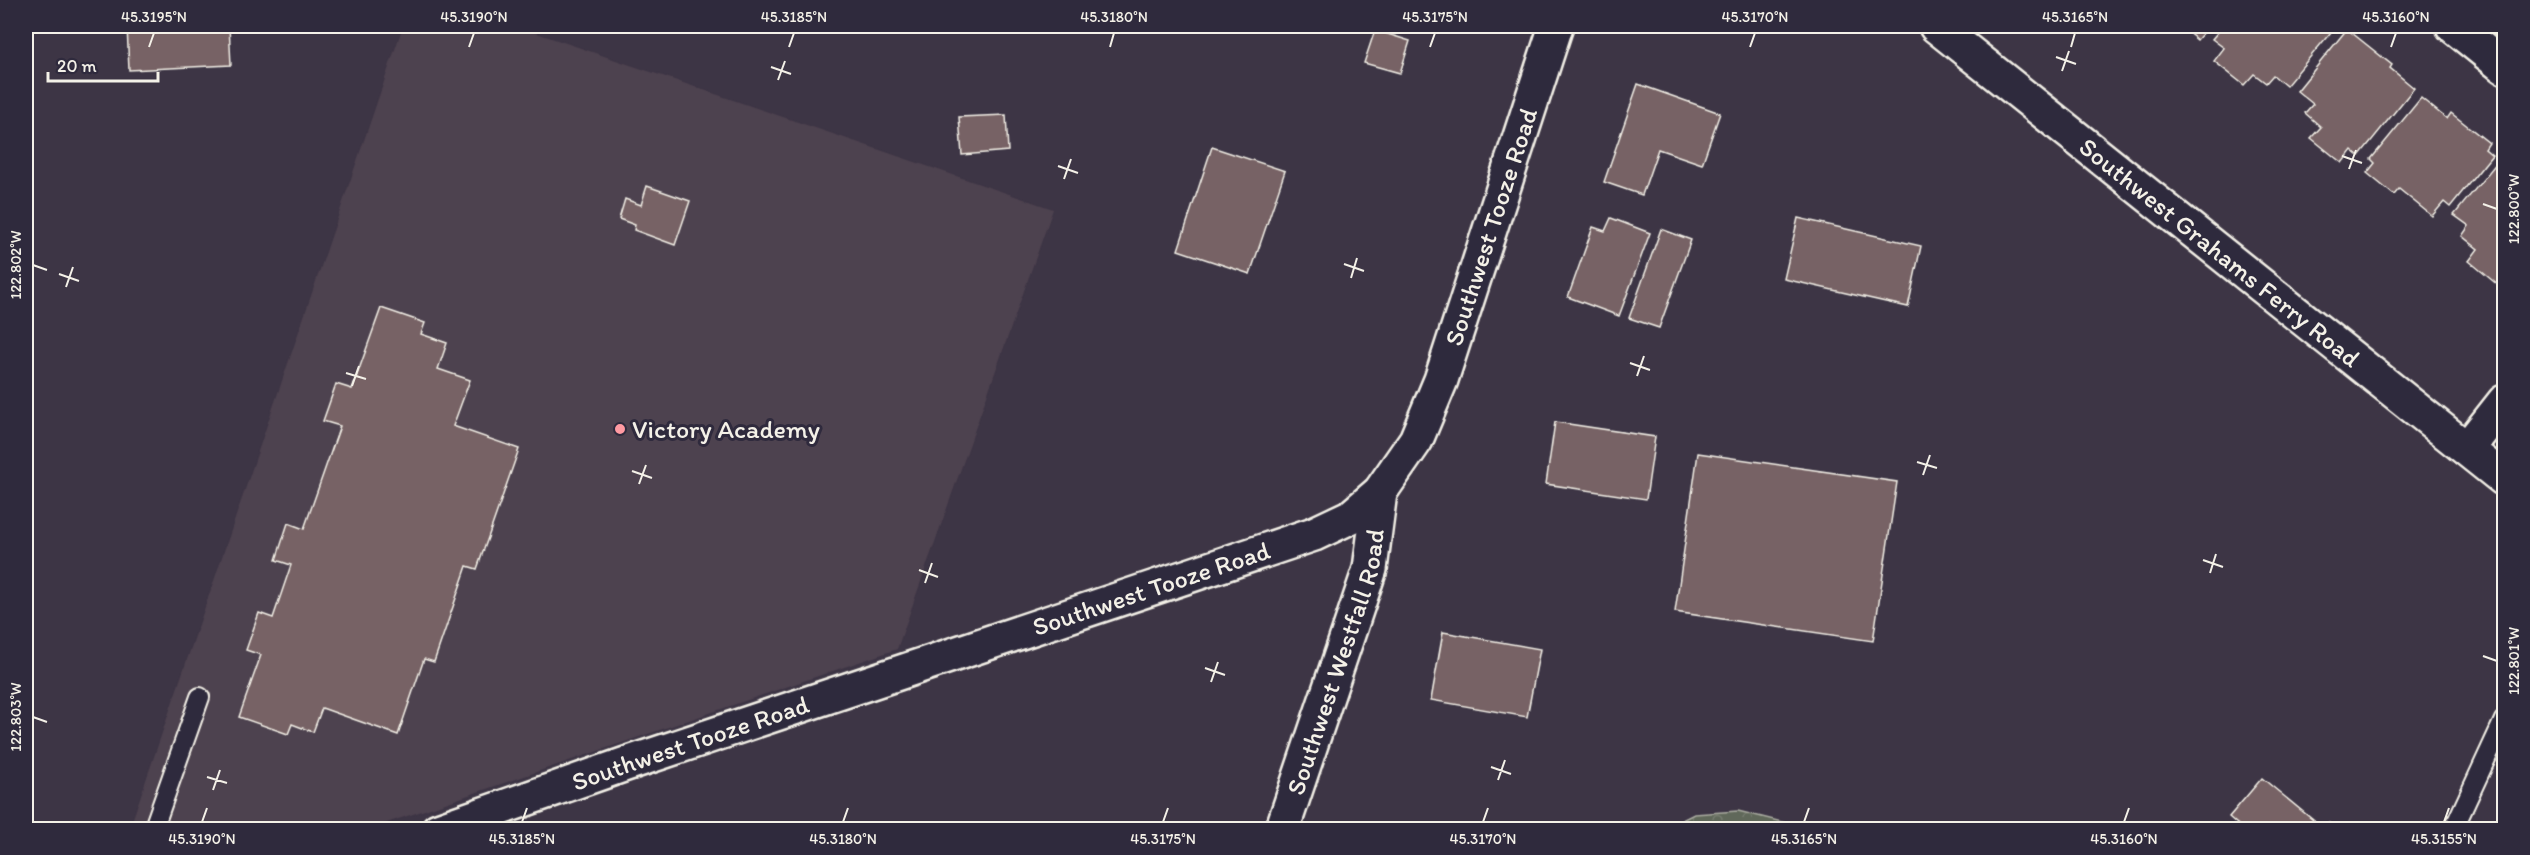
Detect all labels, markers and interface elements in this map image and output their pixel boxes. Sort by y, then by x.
text: 45.3195°N [121,8,187,26]
text: 45.3190°N [440,8,508,26]
text: 45.3185°N [761,8,827,26]
text: 45.3180°N [1080,8,1148,26]
text: 45.3175°N [1402,8,1468,26]
text: 45.3170°N [1722,8,1788,26]
text: 45.3165°N [2042,8,2108,26]
text: 45.3160°N [2362,8,2430,26]
scale bar [48,45,158,83]
text: 20 m [57,55,97,77]
street label: Southwest Tooze Road [1437,103,1545,350]
street label: Southwest Grahams Ferry Road [2073,131,2367,375]
text: 122.800°W [2505,174,2523,244]
text: 122.802°W [7,230,25,300]
place label: Victory Academy [632,413,820,445]
marker: Victory Academy [613,422,627,436]
street label: Southwest Westfall Road [1279,527,1391,799]
street label: Southwest Tooze Road [1028,534,1275,643]
text: 122.801°W [2505,627,2523,695]
text: 122.803°W [7,682,25,752]
street label: Southwest Tooze Road [567,688,814,798]
text: 45.3190°N [168,830,236,848]
text: 45.3185°N [489,830,555,848]
text: 45.3180°N [809,830,877,848]
text: 45.3175°N [1130,830,1196,848]
text: 45.3170°N [1450,830,1516,848]
text: 45.3165°N [1771,830,1837,848]
text: 45.3160°N [2090,830,2158,848]
text: 45.3155°N [2411,830,2477,848]

